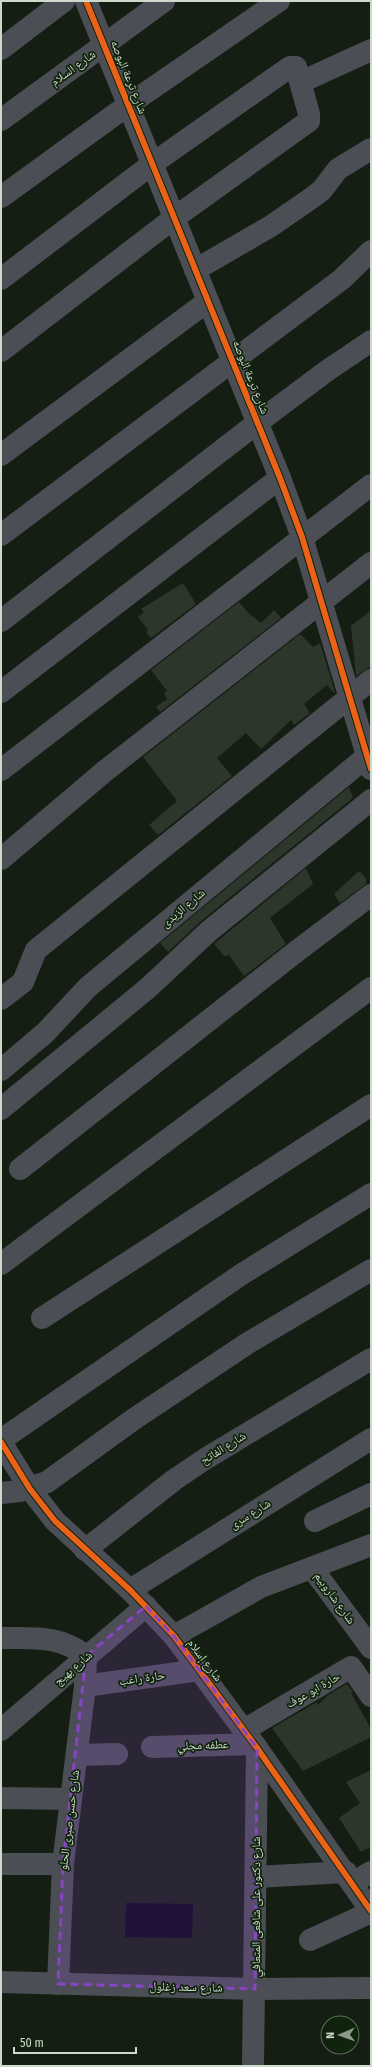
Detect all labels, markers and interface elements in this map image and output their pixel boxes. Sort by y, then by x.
street label: شارع ترعة البوصه [107,38,150,116]
street label: شارع السلام [48,47,99,90]
street label: شارع ترعة البوصه [229,338,272,416]
street label: شارع الزيدى [158,886,209,931]
street label: شارع الفاتح [198,1429,249,1468]
street label: شارع سرى [227,1496,274,1533]
street label: شارع شاروبيم [311,1569,359,1627]
street label: شارع إسلام [184,1636,226,1685]
street label: شارع بهيج [51,1648,96,1689]
street label: حارة راغب [118,1668,166,1689]
street label: حارة ابو عوف [284,1669,343,1711]
street label: عطفه مجلي [177,1737,229,1756]
street label: شارع حسن صبرى الحلو [56,1769,83,1871]
street label: شارع دكتور على شافعى المتعافي [249,1836,266,1978]
street label: شارع سعد زغلول [149,1979,223,1996]
north arrow [320,2015,360,2055]
scale bar [14,2029,136,2055]
text: N [324,2032,337,2039]
text: 50 m [20,2036,44,2050]

